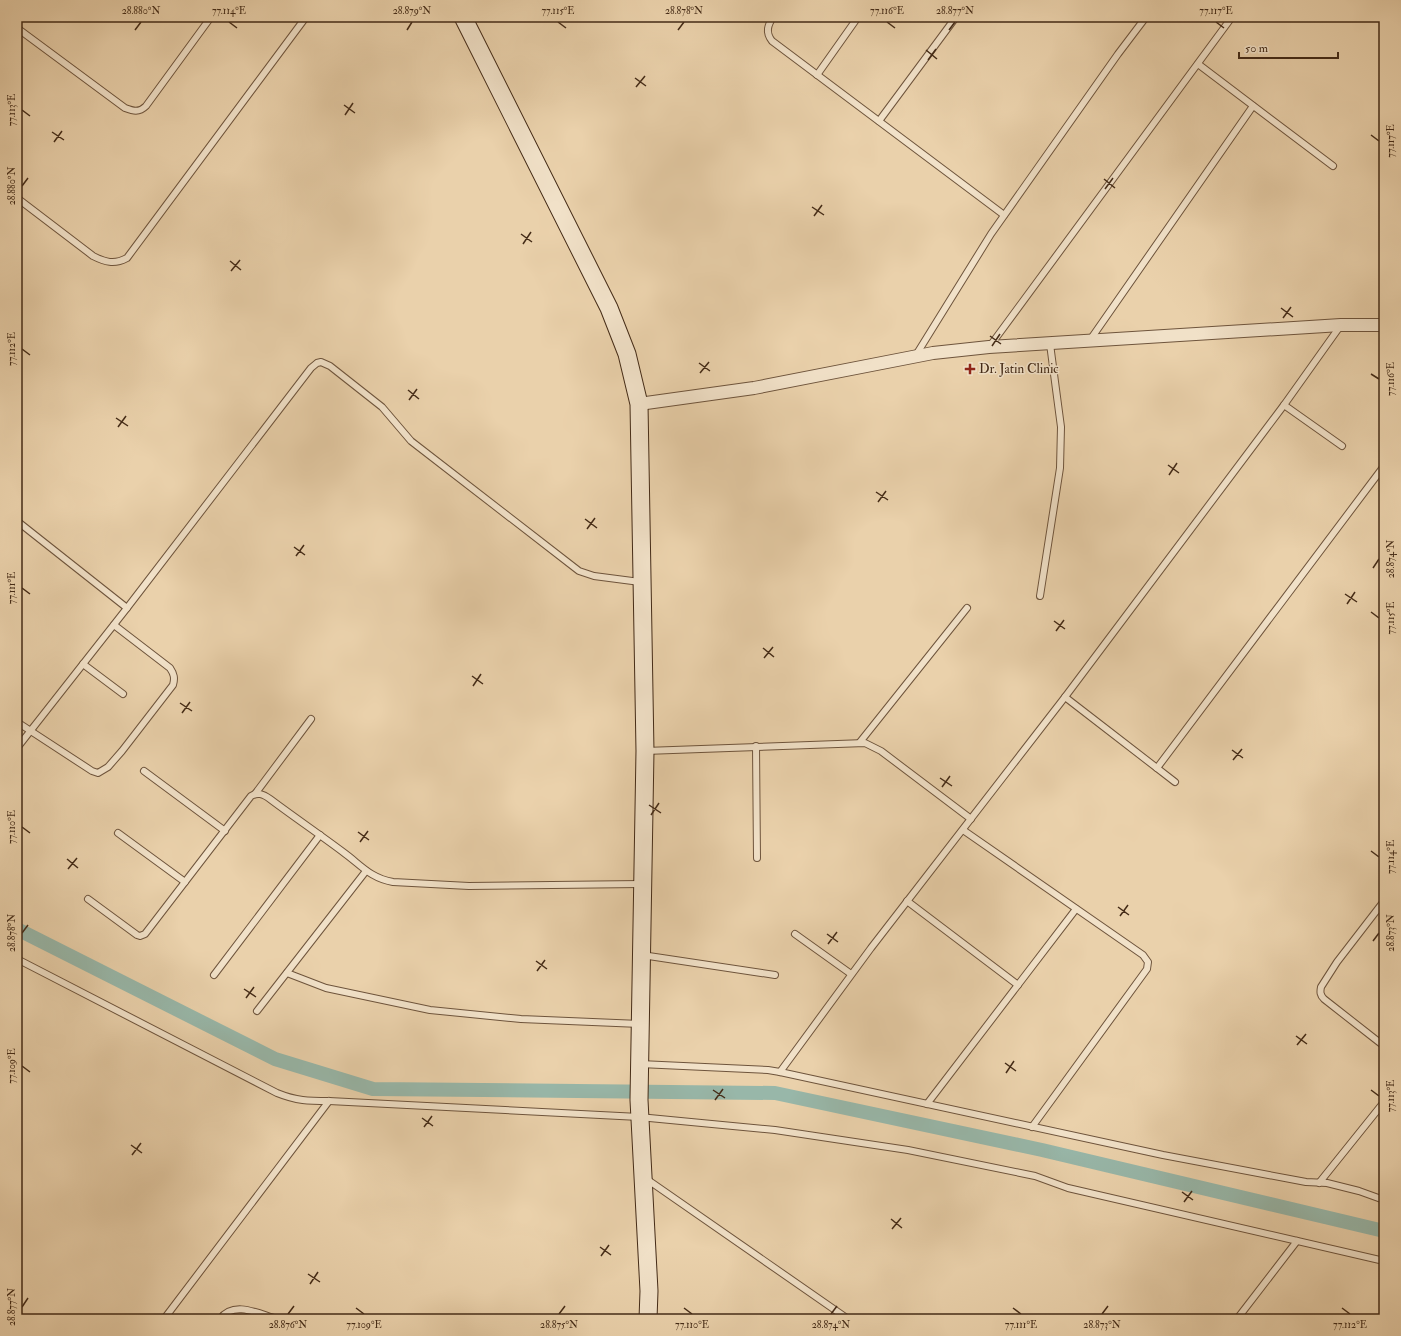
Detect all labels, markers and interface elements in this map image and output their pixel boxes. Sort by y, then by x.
text: 28.880°N [122,5,160,17]
text: 77.114°E [212,5,246,17]
text: 28.879°N [393,5,431,17]
text: 77.115°E [541,5,575,17]
text: 28.878°N [665,5,703,17]
text: 77.116°E [870,5,904,17]
text: 28.877°N [936,5,974,17]
text: 77.117°E [1199,5,1233,17]
scale bar [1239,34,1338,60]
text: 50 m [1245,41,1269,56]
text: 77.113°E [6,94,18,126]
text: 77.117°E [1385,124,1397,158]
text: 28.880°N [6,167,18,205]
text: 77.112°E [6,332,18,366]
place label: Dr. Jatin Clinic [979,361,1059,377]
text: 77.116°E [1385,362,1397,396]
marker: Dr. Jatin Clinic [964,363,976,375]
text: 28.874°N [1385,540,1397,578]
text: 77.111°E [6,572,18,604]
text: 77.115°E [1385,601,1397,635]
text: 77.110°E [6,810,18,844]
text: 77.114°E [1385,840,1397,874]
text: 28.878°N [6,914,18,952]
text: 28.873°N [1385,914,1397,952]
text: 77.109°E [6,1048,18,1084]
text: 77.113°E [1385,1080,1397,1112]
text: 28.877°N [6,1288,18,1326]
text: 28.876°N [269,1319,307,1331]
text: 77.109°E [346,1319,382,1331]
text: 28.875°N [540,1319,578,1331]
text: 77.110°E [675,1319,709,1331]
text: 28.874°N [812,1319,850,1331]
text: 77.111°E [1005,1319,1037,1331]
text: 28.873°N [1083,1319,1121,1331]
text: 77.112°E [1333,1319,1367,1331]

